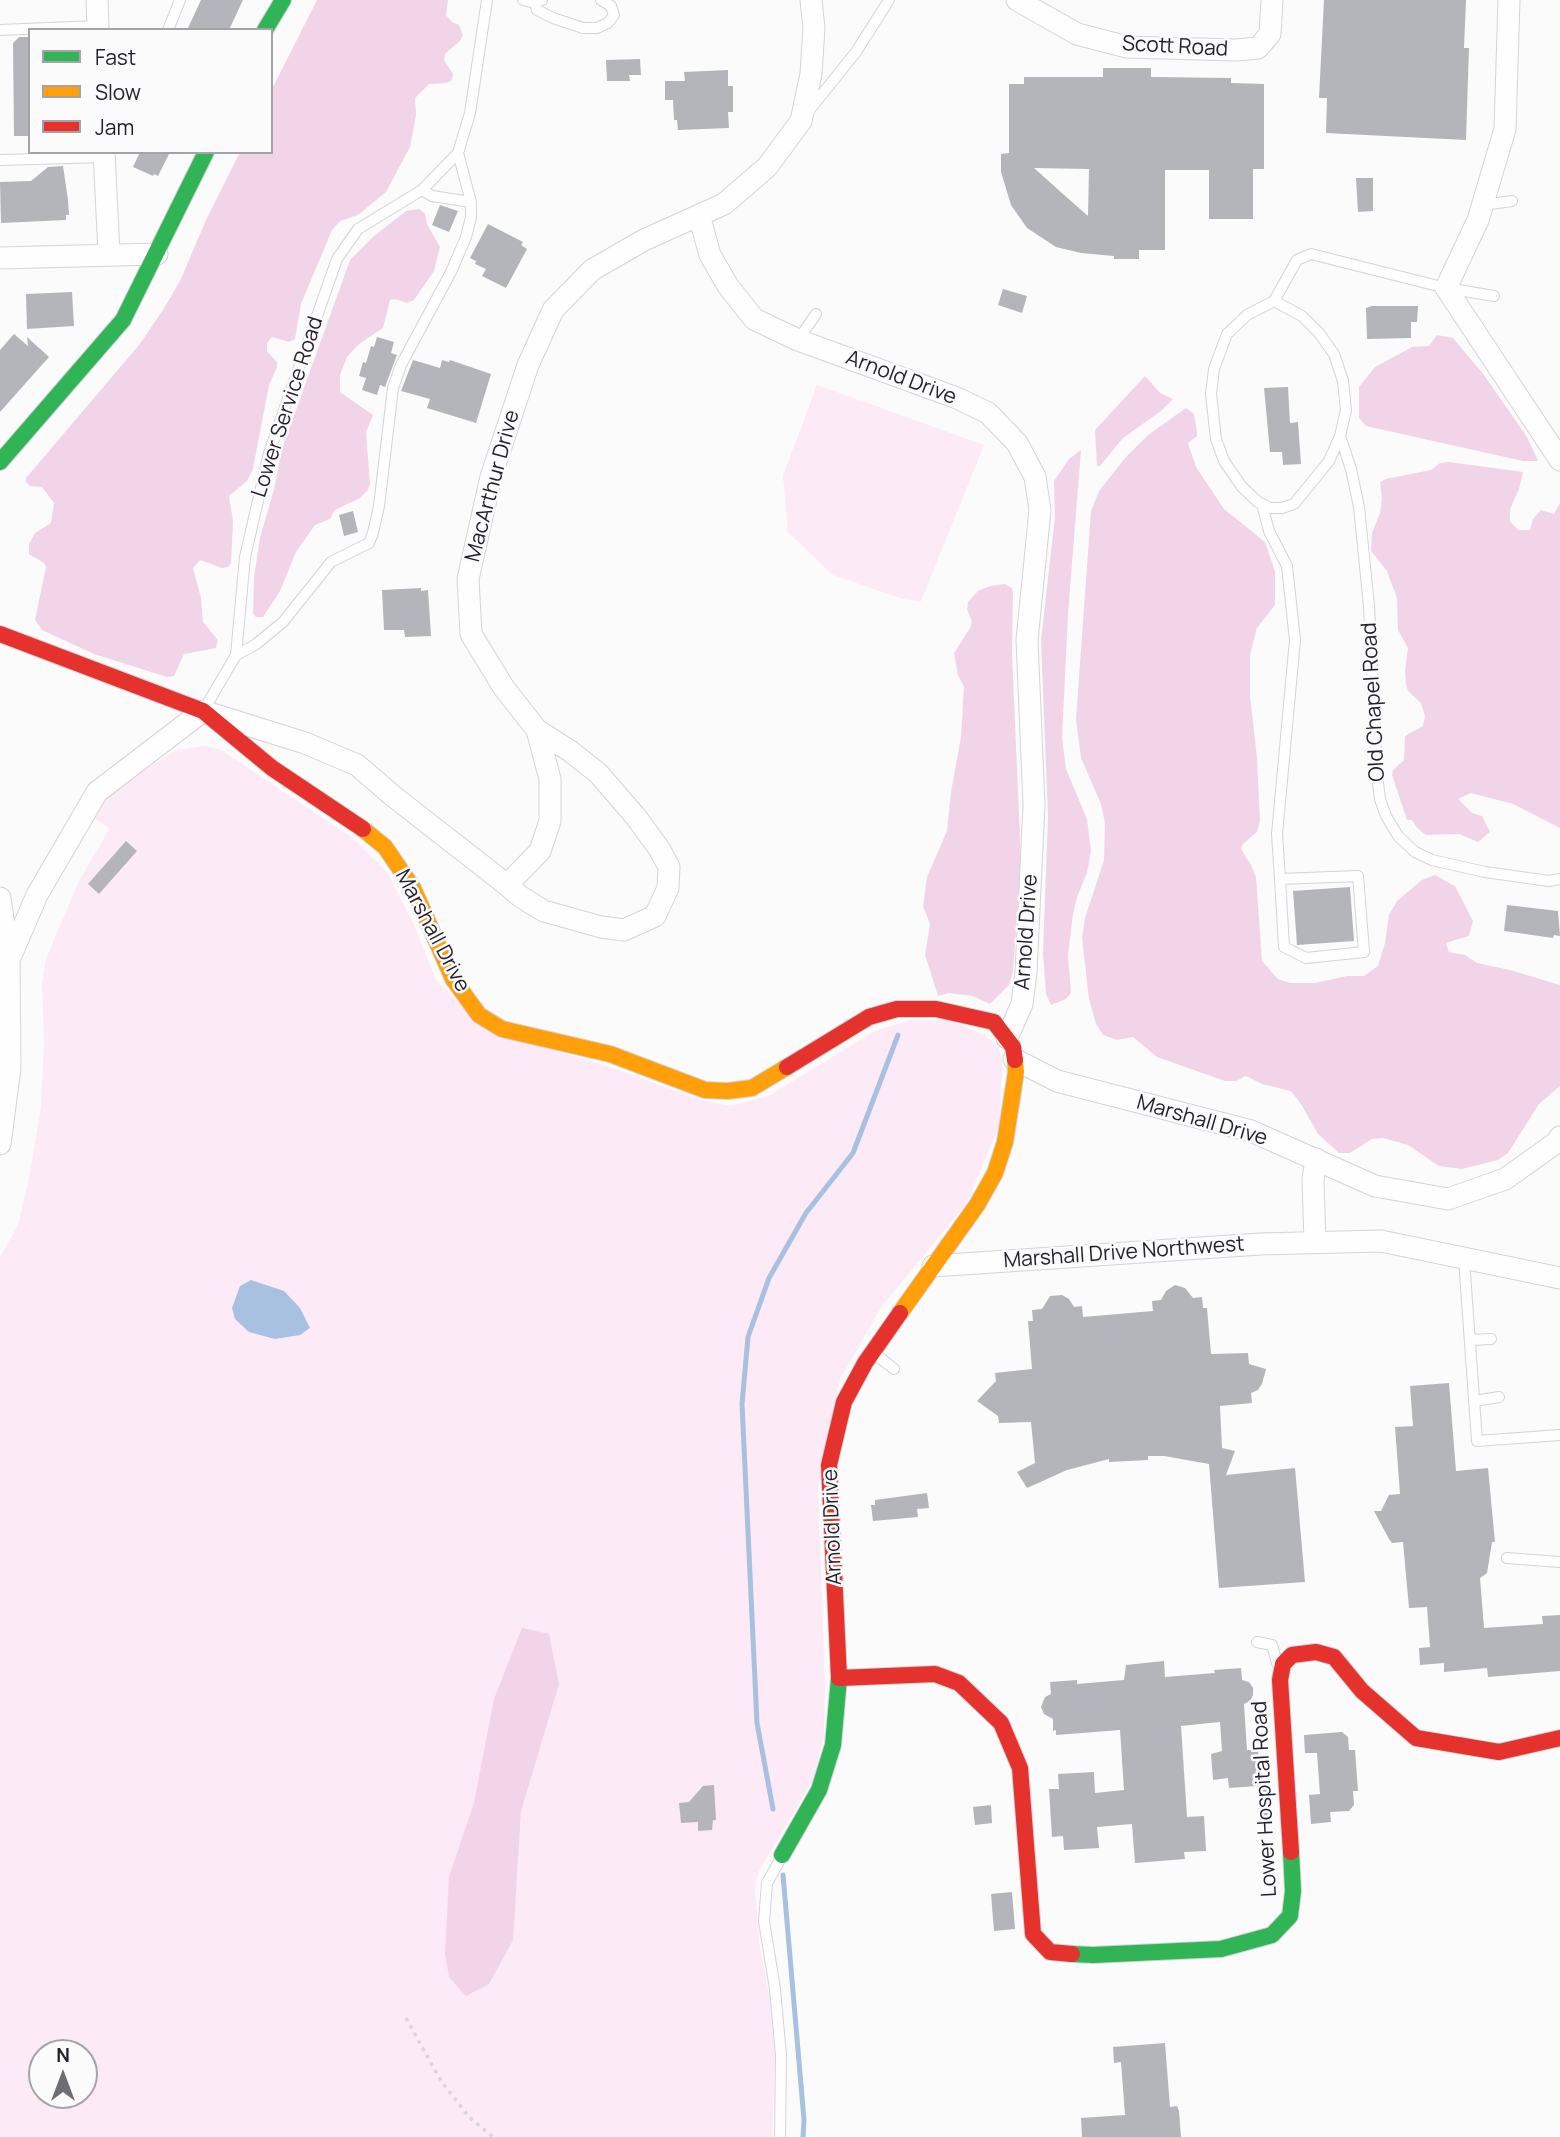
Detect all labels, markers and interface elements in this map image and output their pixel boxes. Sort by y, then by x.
legend [28,28,273,154]
street label: Scott Road [1121,32,1229,62]
text: Fast [95,43,136,71]
text: Slow [95,78,141,106]
text: Jam [95,113,134,141]
street label: Lower Service Road [247,314,329,500]
street label: Arnold Drive [842,345,960,411]
street label: MacArthur Drive [461,407,525,565]
street label: Old Chapel Road [1357,622,1391,782]
street label: Marshall Drive [389,866,475,996]
street label: Arnold Drive [1010,873,1044,991]
street label: Marshall Drive [1134,1090,1270,1152]
street label: Marshall Drive Northwest [1003,1232,1245,1274]
street label: Arnold Drive [818,1468,848,1586]
street label: Lower Hospital Road [1247,1700,1283,1898]
north arrow [28,2039,98,2109]
text: N [56,2042,70,2068]

